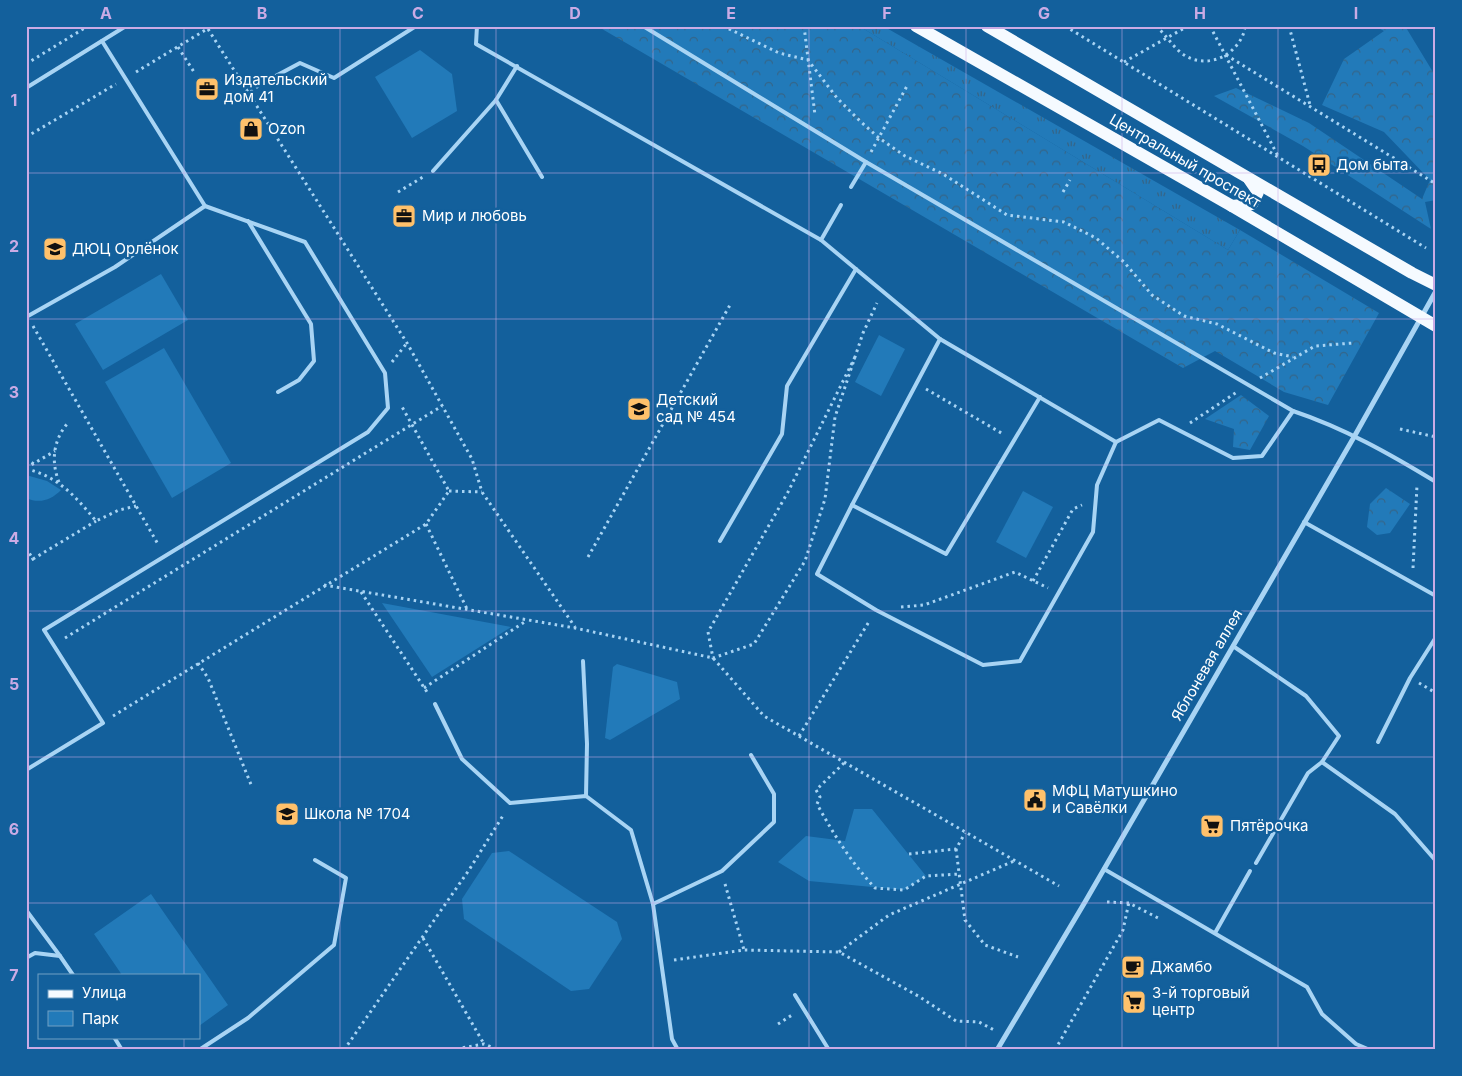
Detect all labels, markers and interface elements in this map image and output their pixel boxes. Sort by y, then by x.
text: A [100,3,112,23]
text: B [257,3,267,23]
text: C [412,3,424,23]
text: D [569,3,581,23]
text: E [726,3,736,23]
text: F [882,3,892,23]
text: G [1038,3,1050,23]
text: H [1194,3,1206,23]
text: I [1354,3,1358,23]
place label: Издательский дом 41 [224,70,327,106]
office icon: Издательский дом 41 [194,76,220,102]
text: 1 [11,90,17,110]
street label: Центральный проспект [1106,109,1264,212]
shop icon: Ozon [238,116,264,142]
place label: Ozon [268,119,305,138]
bus stop icon: Дом быта [1306,152,1332,178]
place label: Дом быта [1336,155,1408,174]
office icon: Мир и любовь [391,203,417,229]
place label: Мир и любовь [422,206,527,225]
text: 2 [9,236,19,256]
school or university icon: ДЮЦ Орлёнок [42,236,68,262]
place label: ДЮЦ Орлёнок [72,239,179,258]
text: 3 [9,382,19,402]
place label: Детский сад № 454 [656,390,736,426]
school or university icon: Детский сад № 454 [626,396,652,422]
text: 4 [9,528,20,548]
street label: Яблоневая аллея [1167,605,1246,724]
text: 5 [9,674,19,694]
place label: МФЦ Матушкино и Савёлки [1052,781,1178,817]
public building icon: МФЦ Матушкино и Савёлки [1022,787,1048,813]
school or university icon: Школа № 1704 [274,801,300,827]
place label: Школа № 1704 [304,804,411,823]
supermarket icon: Пятёрочка [1199,813,1225,839]
place label: Пятёрочка [1230,816,1309,835]
text: 6 [9,819,19,839]
cafe icon: Джамбо [1120,954,1146,980]
place label: Джамбо [1150,957,1212,976]
text: 7 [9,965,19,985]
legend [38,974,200,1038]
text: Улица [82,983,126,1002]
place label: 3-й торговый центр [1152,983,1250,1019]
supermarket icon: 3-й торговый центр [1121,989,1147,1015]
text: Парк [82,1009,119,1028]

